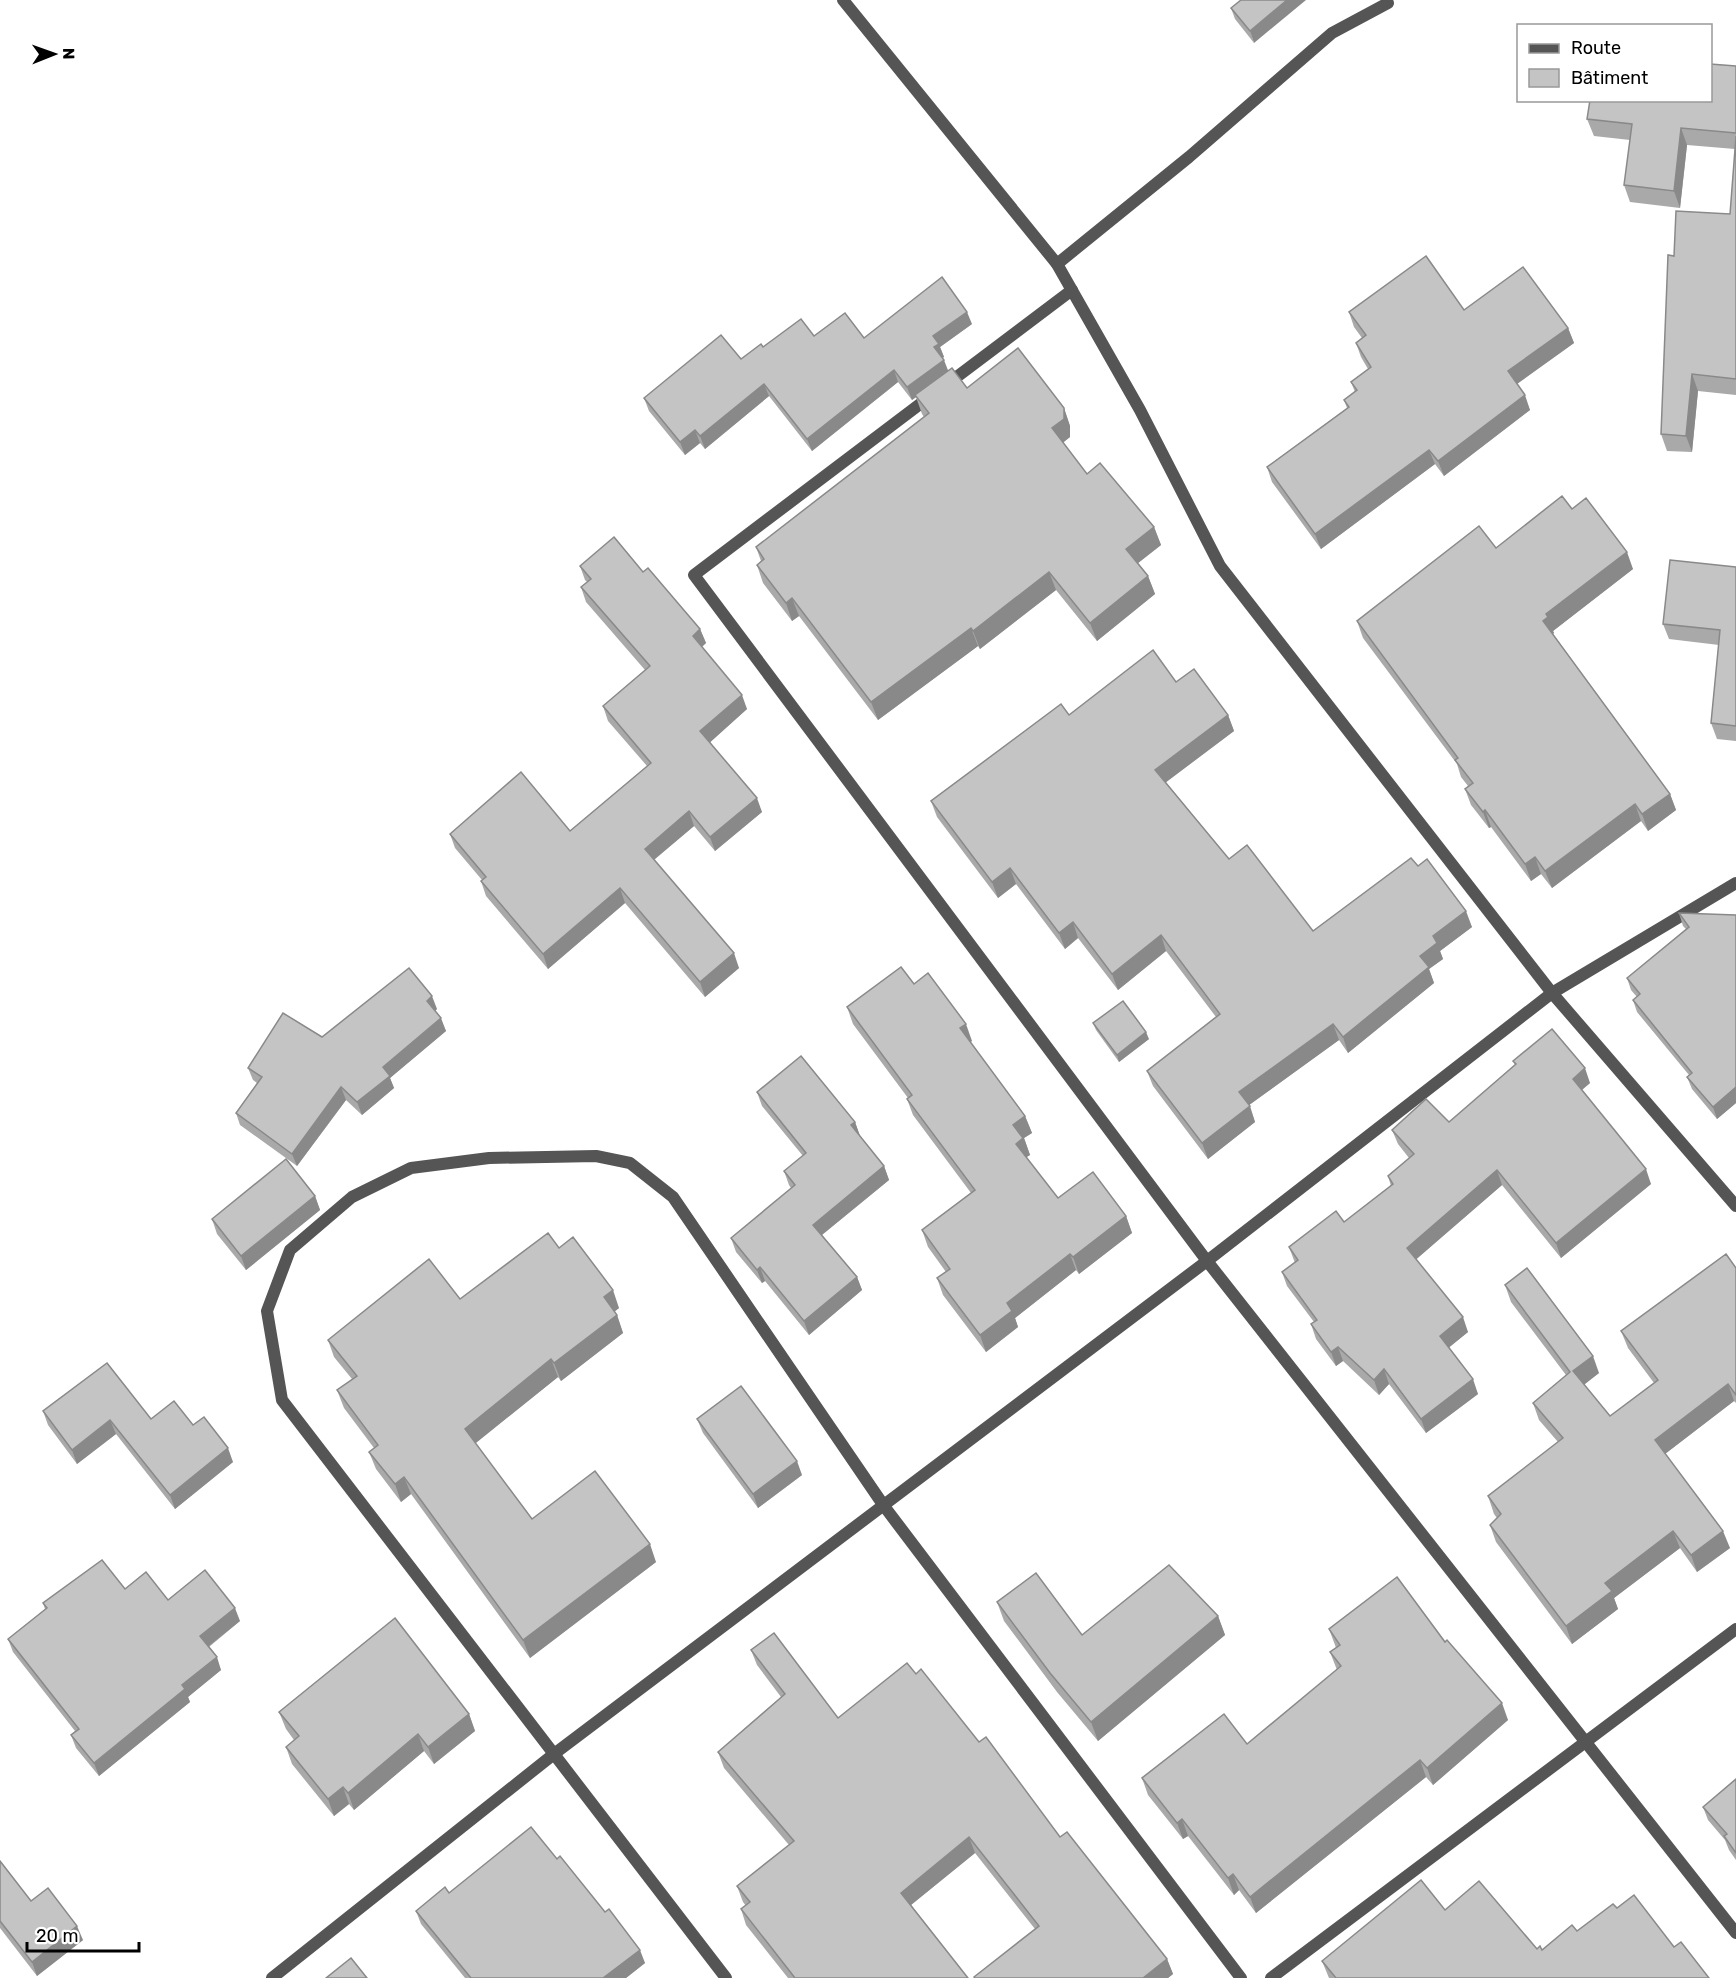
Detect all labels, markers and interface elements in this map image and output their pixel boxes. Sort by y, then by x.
north arrow [24,24,84,84]
legend [1517,24,1712,102]
text: Route [1571,37,1621,59]
text: N [59,48,78,60]
text: Bâtiment [1571,67,1648,89]
scale bar [27,1915,140,1953]
text: 20 m [36,1925,78,1947]

